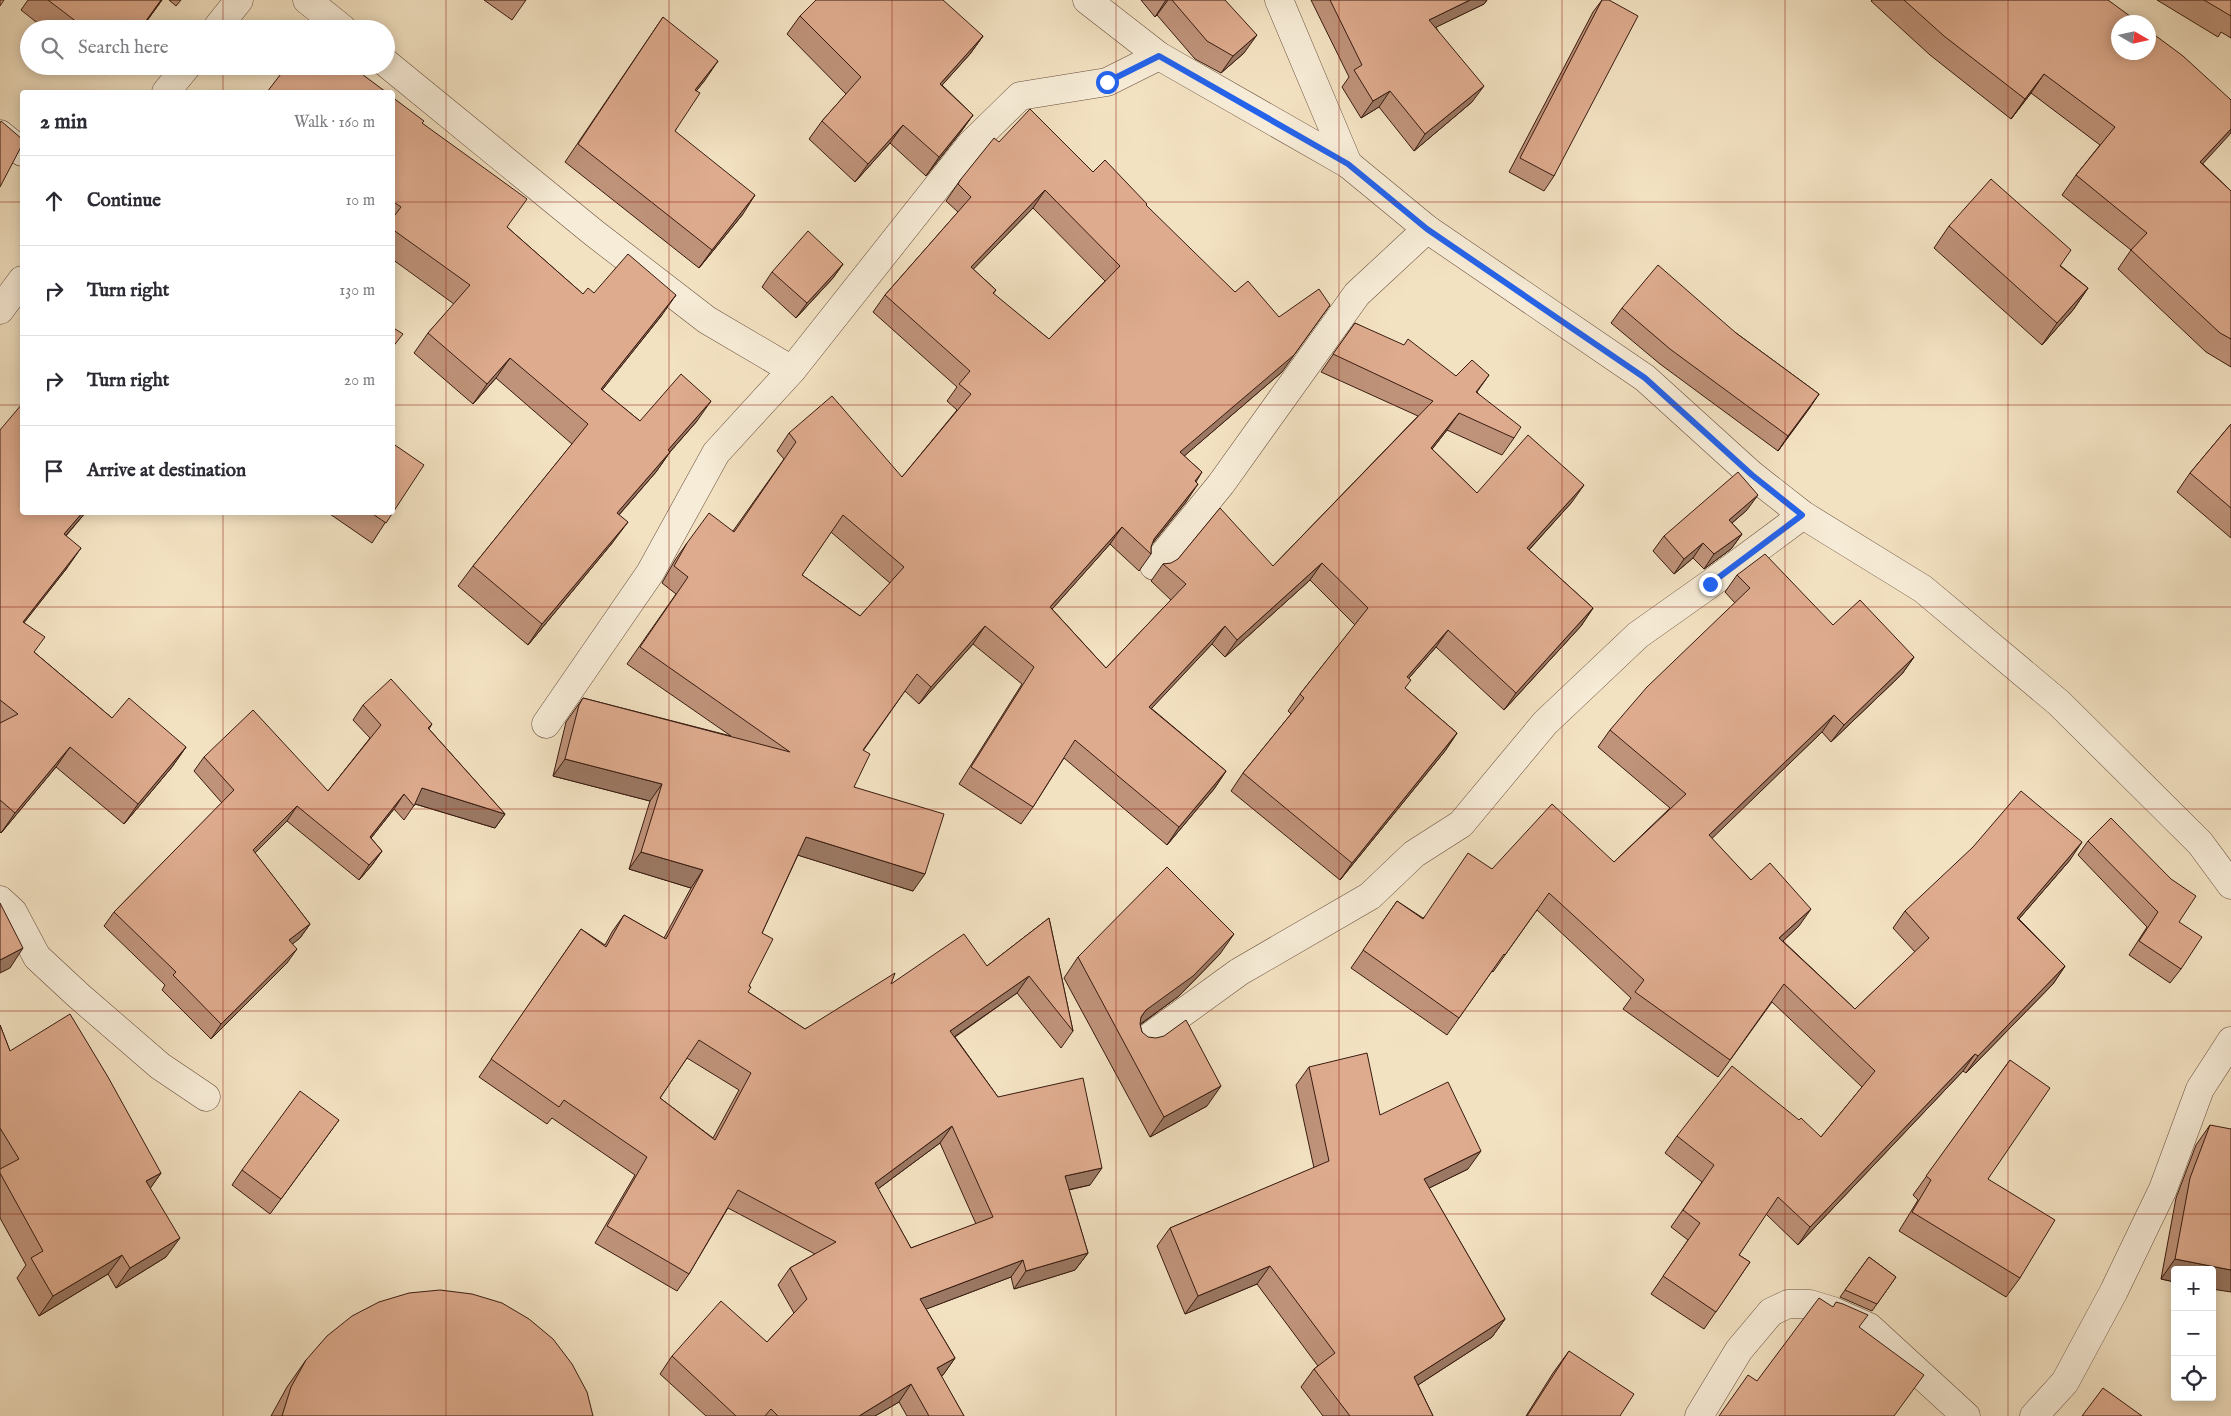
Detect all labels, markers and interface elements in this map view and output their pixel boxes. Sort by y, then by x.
north arrow [2111,15,2156,60]
search box [20,20,395,75]
icon: search [38,34,66,62]
text: Search here [78,36,169,60]
route start [1096,71,1119,94]
text: 2 min [40,109,87,136]
text: Walk · 160 m [294,113,375,133]
icon: ahead [40,187,68,215]
text: Continue [87,189,161,213]
text: 10 m [345,191,375,211]
icon: right [40,277,68,305]
text: Turn right [87,279,169,303]
text: 130 m [339,281,375,301]
icon: right [40,367,68,395]
text: Turn right [87,369,169,393]
text: 20 m [344,371,375,391]
icon: arrive [40,457,68,485]
text: Arrive at destination [87,459,246,483]
route end [1699,573,1722,596]
map controls [2171,1266,2216,1401]
button: + [2171,1266,2216,1311]
button: − [2171,1311,2216,1356]
button: locate [2171,1356,2216,1401]

